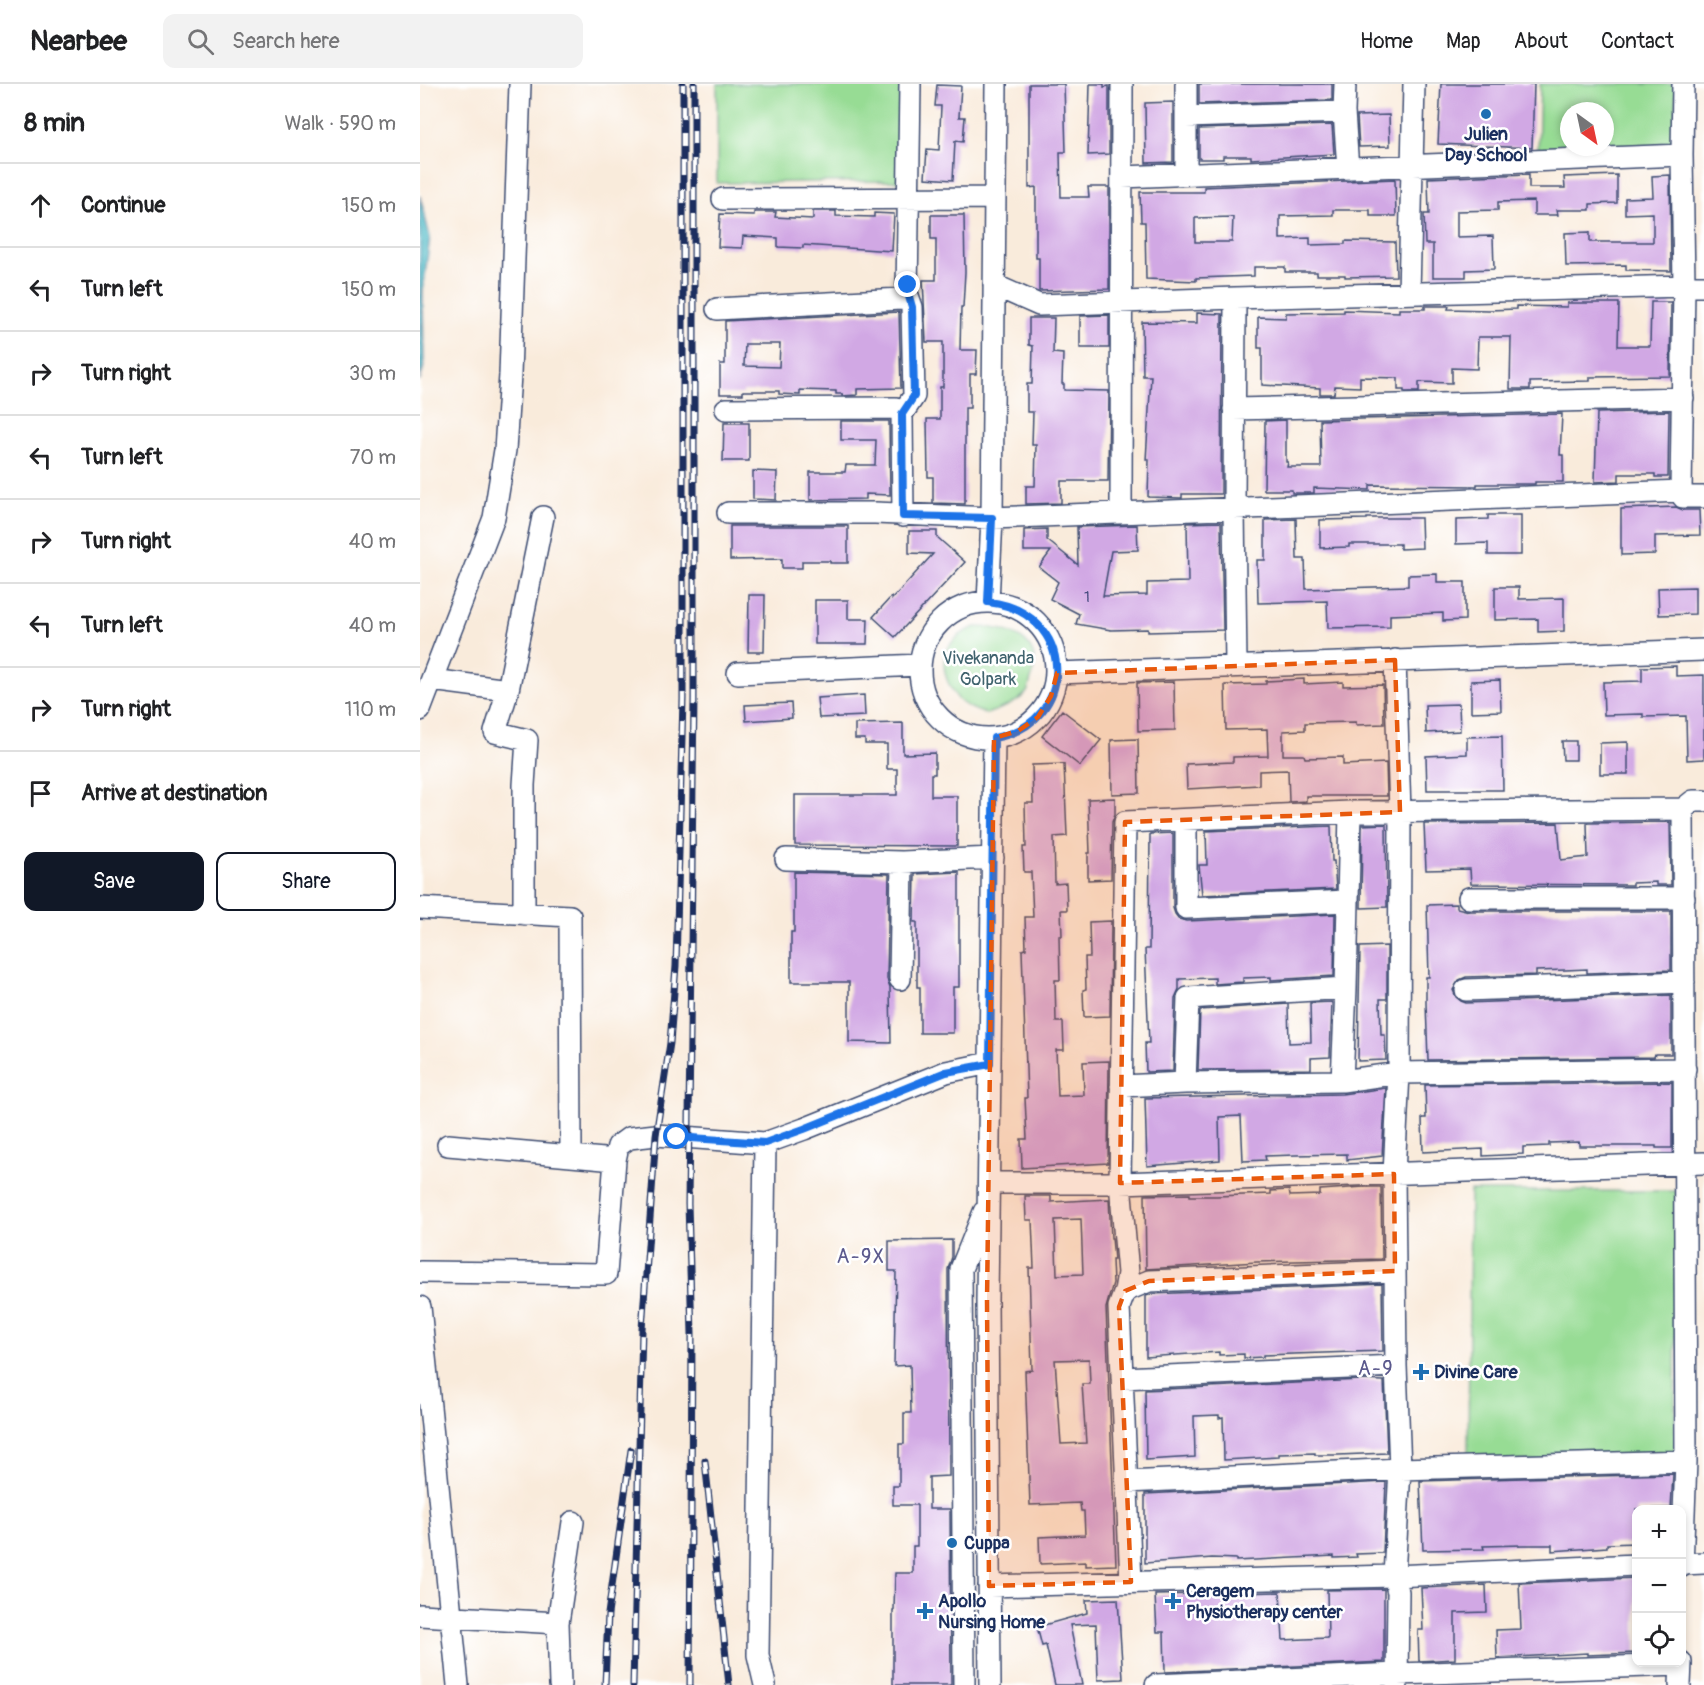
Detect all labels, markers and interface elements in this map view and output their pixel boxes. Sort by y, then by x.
search box [163,14,583,68]
text: Nearbee [30,24,127,59]
icon: search [184,25,217,58]
text: Search here [232,27,340,55]
text: Home [1360,28,1413,55]
text: Map [1446,28,1481,55]
text: About [1514,28,1568,55]
text: Contact [1601,28,1674,55]
north arrow [1560,102,1614,156]
text: 8 min [24,107,85,139]
marker: Julien Day School [1479,107,1493,121]
text: Walk · 590 m [284,111,396,136]
place label: Julien Day School [1445,123,1527,167]
icon: ahead [24,189,57,222]
text: Continue [81,191,165,219]
text: 150 m [342,193,396,218]
route end [894,271,920,297]
icon: left [24,273,57,306]
text: Turn left [81,275,163,303]
text: 150 m [342,277,396,302]
icon: right [24,357,57,390]
text: Turn right [81,359,171,387]
text: 30 m [349,361,396,386]
icon: left [24,441,57,474]
text: Turn left [81,443,163,471]
text: 70 m [350,445,396,470]
icon: right [24,525,57,558]
text: Turn right [81,527,171,555]
text: 40 m [349,529,396,554]
house number: 1 [1084,588,1090,607]
icon: left [24,609,57,642]
text: Turn left [81,611,163,639]
text: 40 m [349,613,396,638]
park label: Vivekananda Golpark [942,647,1034,691]
icon: right [24,693,57,726]
text: Turn right [81,695,171,723]
text: 110 m [345,697,396,722]
icon: arrive [24,777,57,810]
text: Arrive at destination [81,779,267,807]
button: Save [24,852,204,911]
button: Share [216,852,396,911]
route start [663,1123,689,1149]
district label: A-9X [836,1244,886,1269]
district label: A-9 [1358,1356,1394,1381]
place label: Divine Care [1434,1361,1519,1384]
marker: Divine Care [1412,1363,1430,1381]
map controls [1632,1505,1686,1667]
button: + [1632,1505,1686,1559]
place label: Cuppa [964,1532,1010,1555]
marker: Cuppa [945,1536,959,1550]
button: − [1632,1559,1686,1613]
place label: Ceragem Physiotherapy center [1186,1580,1343,1624]
place label: Apollo Nursing Home [938,1590,1046,1634]
marker: Ceragem Physiotherapy center [1164,1592,1182,1610]
marker: Apollo Nursing Home [916,1602,934,1620]
button: locate [1632,1613,1686,1667]

